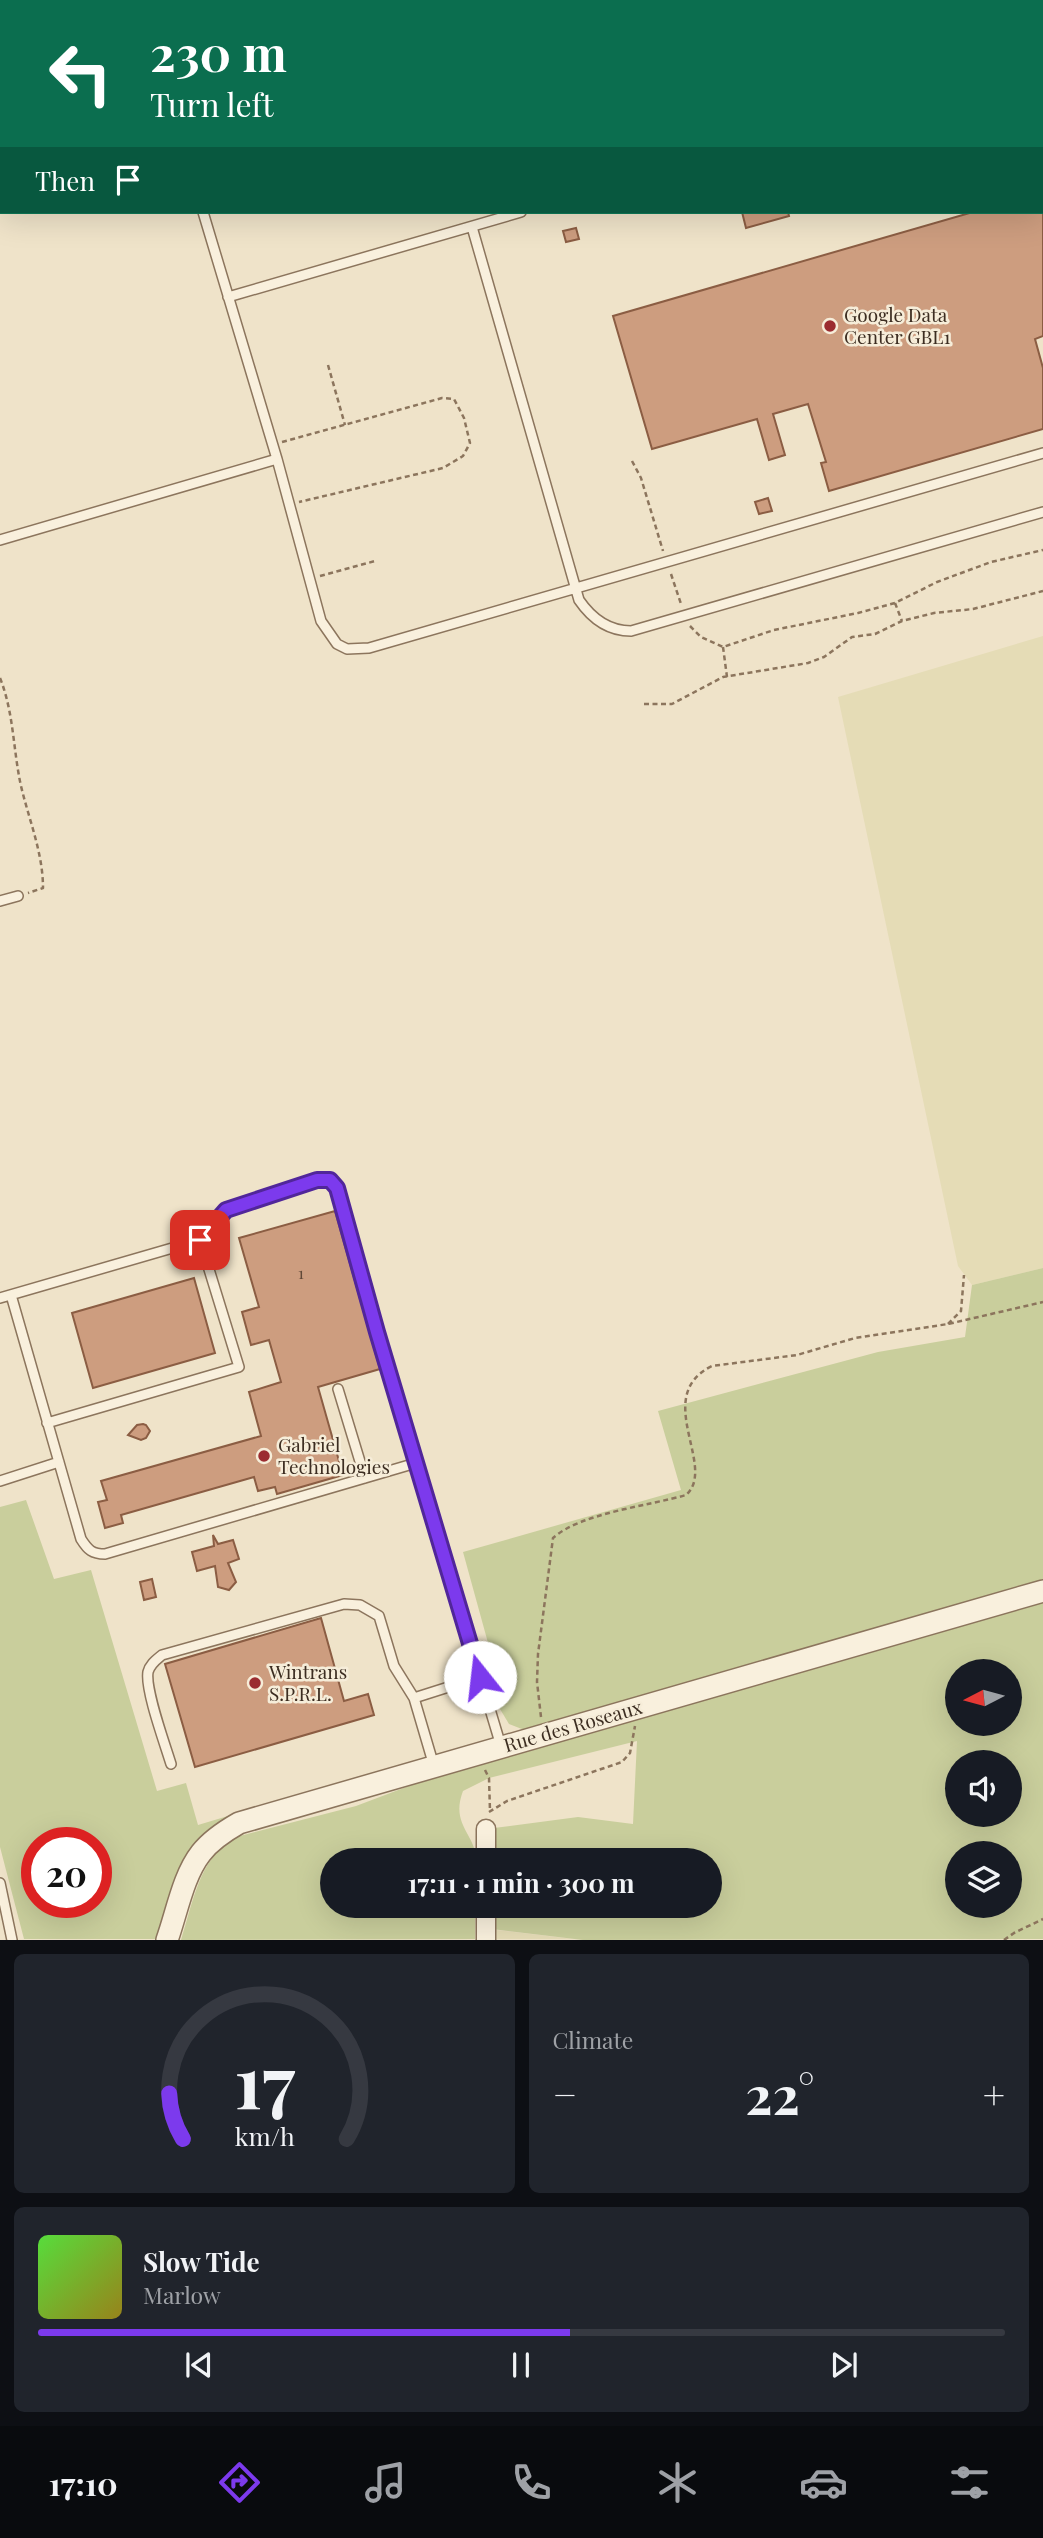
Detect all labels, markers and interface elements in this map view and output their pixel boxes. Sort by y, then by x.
text: 230 m [150,19,287,84]
icon: left [35,28,126,119]
text: Turn left [150,82,274,125]
icon: arrive [109,161,147,199]
text: Then [35,163,95,198]
place label: Google Data Center GBL1 [844,301,950,349]
marker: Google Data Center GBL1 [822,318,838,334]
pin [170,1210,230,1270]
icon: arrive [181,1221,219,1259]
house number: 1 [298,1262,304,1283]
place label: Gabriel Technologies [278,1431,390,1479]
marker: Gabriel Technologies [256,1448,272,1464]
position arrow [443,1640,517,1714]
place label: Wintrans S.P.R.L. [268,1658,347,1706]
north arrow [945,1659,1022,1736]
map controls [945,1659,1022,1918]
marker: Wintrans S.P.R.L. [247,1675,263,1691]
street label: Rue des Roseaux [501,1693,645,1757]
button: sound [945,1750,1022,1827]
speed limit sign: 20 [21,1827,112,1918]
button: layers [945,1841,1022,1918]
text: 17:11 · 1 min · 300 m [407,1865,635,1900]
text: Climate [553,2024,633,2055]
text: 17 [234,2031,296,2128]
text: 22° [745,2059,815,2128]
text: − [553,2068,577,2119]
text: + [983,2068,1005,2119]
text: km/h [234,2119,295,2152]
text: Slow Tide [143,2244,260,2279]
text: Marlow [143,2279,221,2310]
icon: previous [180,2346,218,2384]
icon: pause [502,2346,540,2384]
icon: next [825,2346,863,2384]
icon: directions [215,2458,264,2507]
icon: music [361,2458,410,2507]
icon: phone [507,2458,556,2507]
icon: climate [653,2458,702,2507]
icon: car [799,2458,848,2507]
icon: filters [945,2458,994,2507]
text: 17:10 [49,2461,118,2504]

